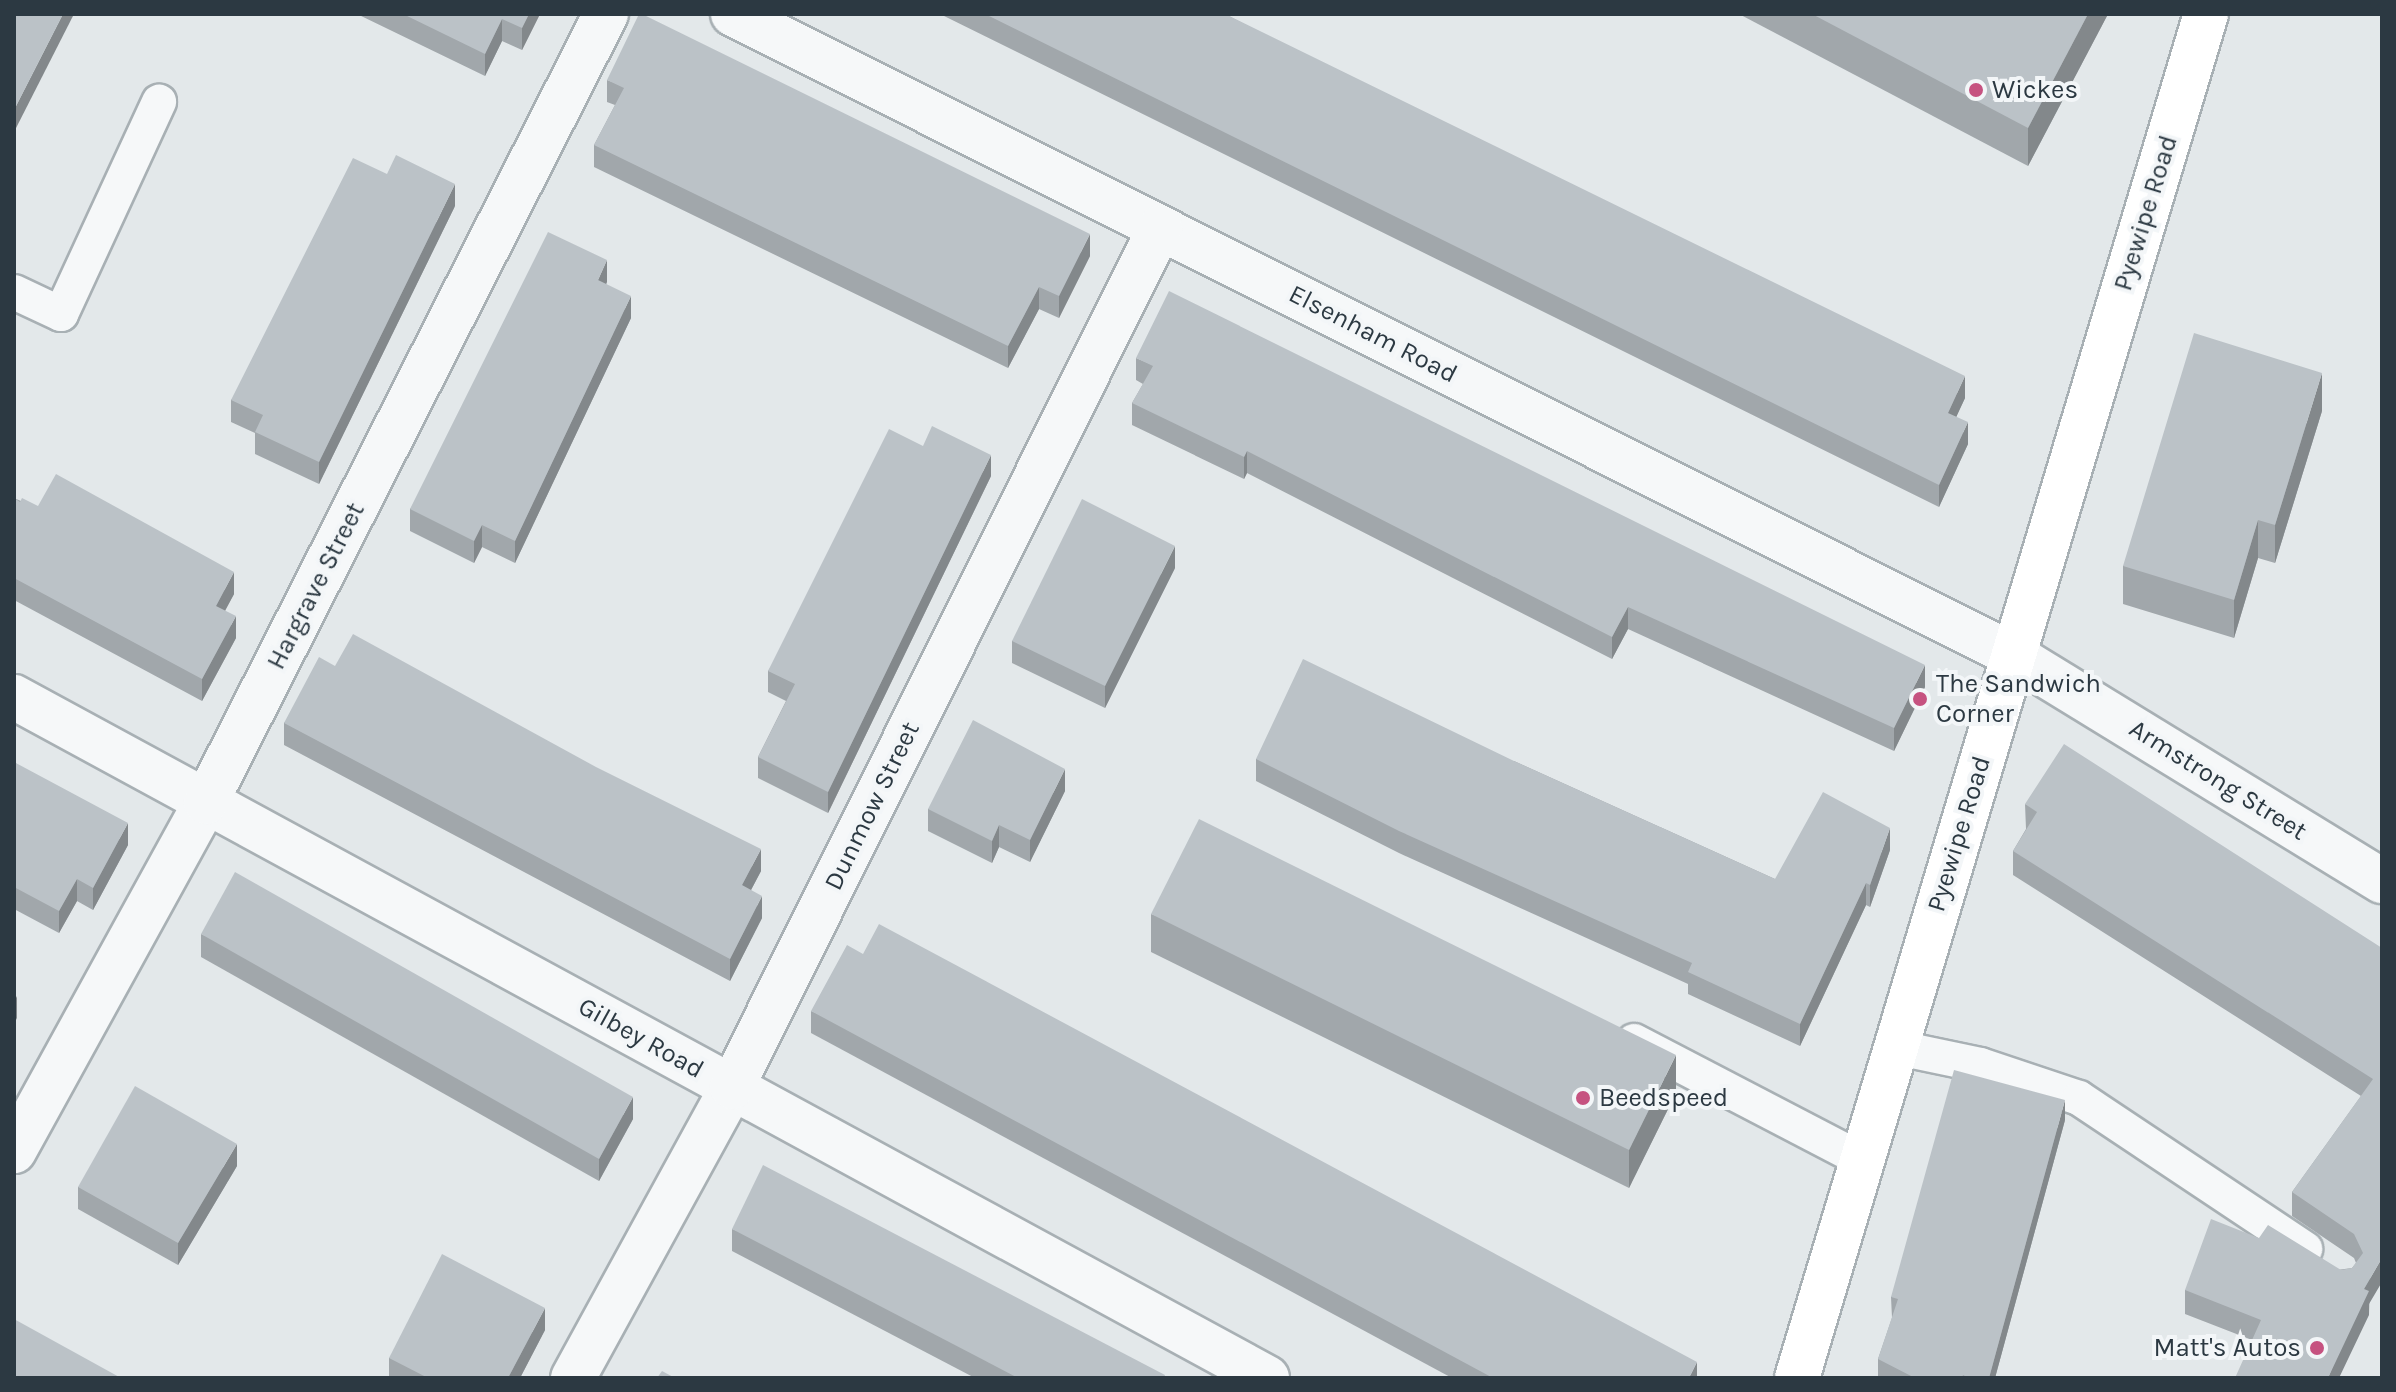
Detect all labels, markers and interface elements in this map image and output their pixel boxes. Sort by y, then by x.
place label: Wickes [1992,74,2078,106]
marker: Wickes [1967,81,1985,99]
street label: Pyewipe Road [2108,131,2184,295]
street label: Elsenham Road [1284,278,1462,390]
street label: Hargrave Street [261,497,371,675]
place label: The Sandwich Corner [1936,668,2101,730]
marker: The Sandwich Corner [1911,690,1929,708]
street label: Armstrong Street [2123,713,2313,847]
street label: Dunmow Street [818,717,926,895]
street label: Pyewipe Road [1921,752,1997,916]
street label: Gilbey Road [573,991,709,1085]
place label: Beedspeed [1599,1082,1728,1114]
marker: Beedspeed [1574,1089,1592,1107]
place label: Matt's Autos [2153,1332,2301,1364]
marker: Matt's Autos [2308,1339,2326,1357]

